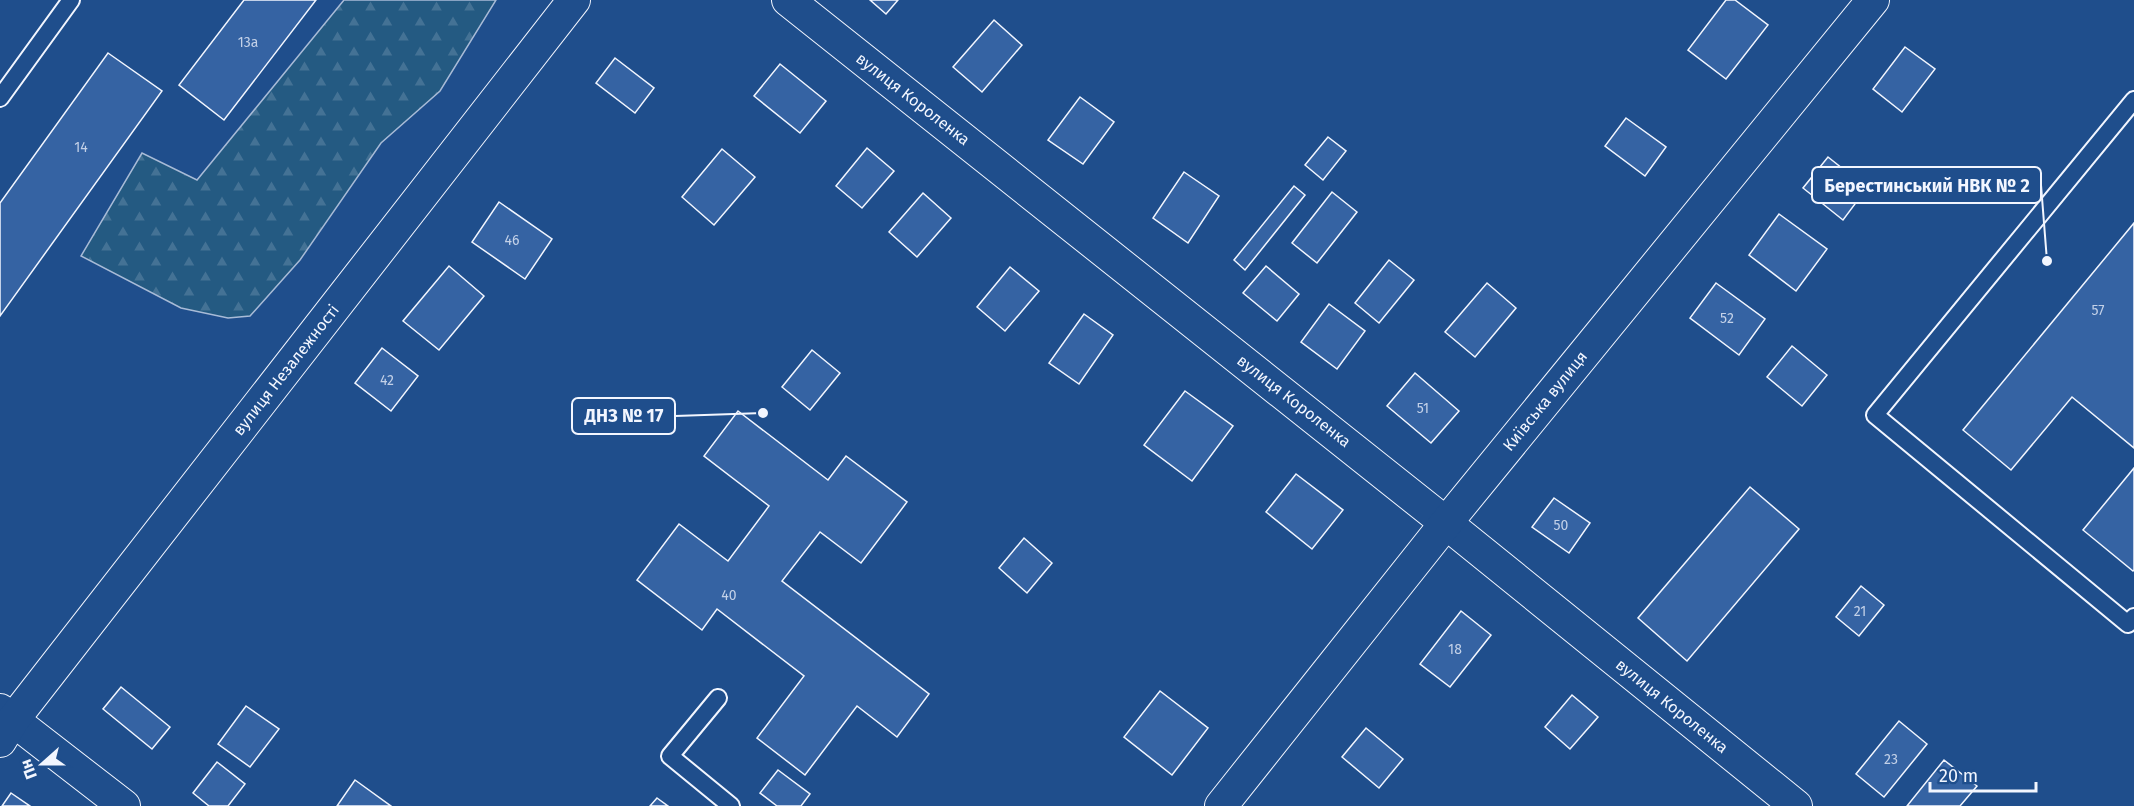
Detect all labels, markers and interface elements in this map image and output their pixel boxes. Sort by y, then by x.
house number: 13а [238,34,258,51]
street label: вулиця Короленка [852,49,974,149]
house number: 14 [74,139,88,156]
callout: Берестинський НВК № 2 [1812,167,2041,203]
text: Берестинський НВК № 2 [1824,175,2030,197]
house number: 46 [505,232,519,249]
street label: вулиця Незалежності [229,301,343,439]
house number: 57 [2092,302,2104,319]
house number: 52 [1720,310,1734,327]
street label: Київська вулиця [1499,347,1591,455]
street label: вулиця Короленка [1233,351,1355,451]
house number: 42 [380,372,394,389]
callout: ДНЗ № 17 [572,398,675,434]
house number: 51 [1417,400,1429,417]
text: ДНЗ № 17 [584,405,664,427]
house number: 50 [1554,517,1569,534]
house number: 40 [721,587,737,604]
house number: 21 [1854,603,1866,620]
house number: 18 [1448,641,1462,658]
street label: вулиця Короленка [1612,655,1732,757]
north arrow [12,734,72,794]
house number: 23 [1884,751,1898,768]
scale bar [1930,755,2036,793]
text: Пн [16,756,41,782]
text: 20 m [1939,765,1978,787]

